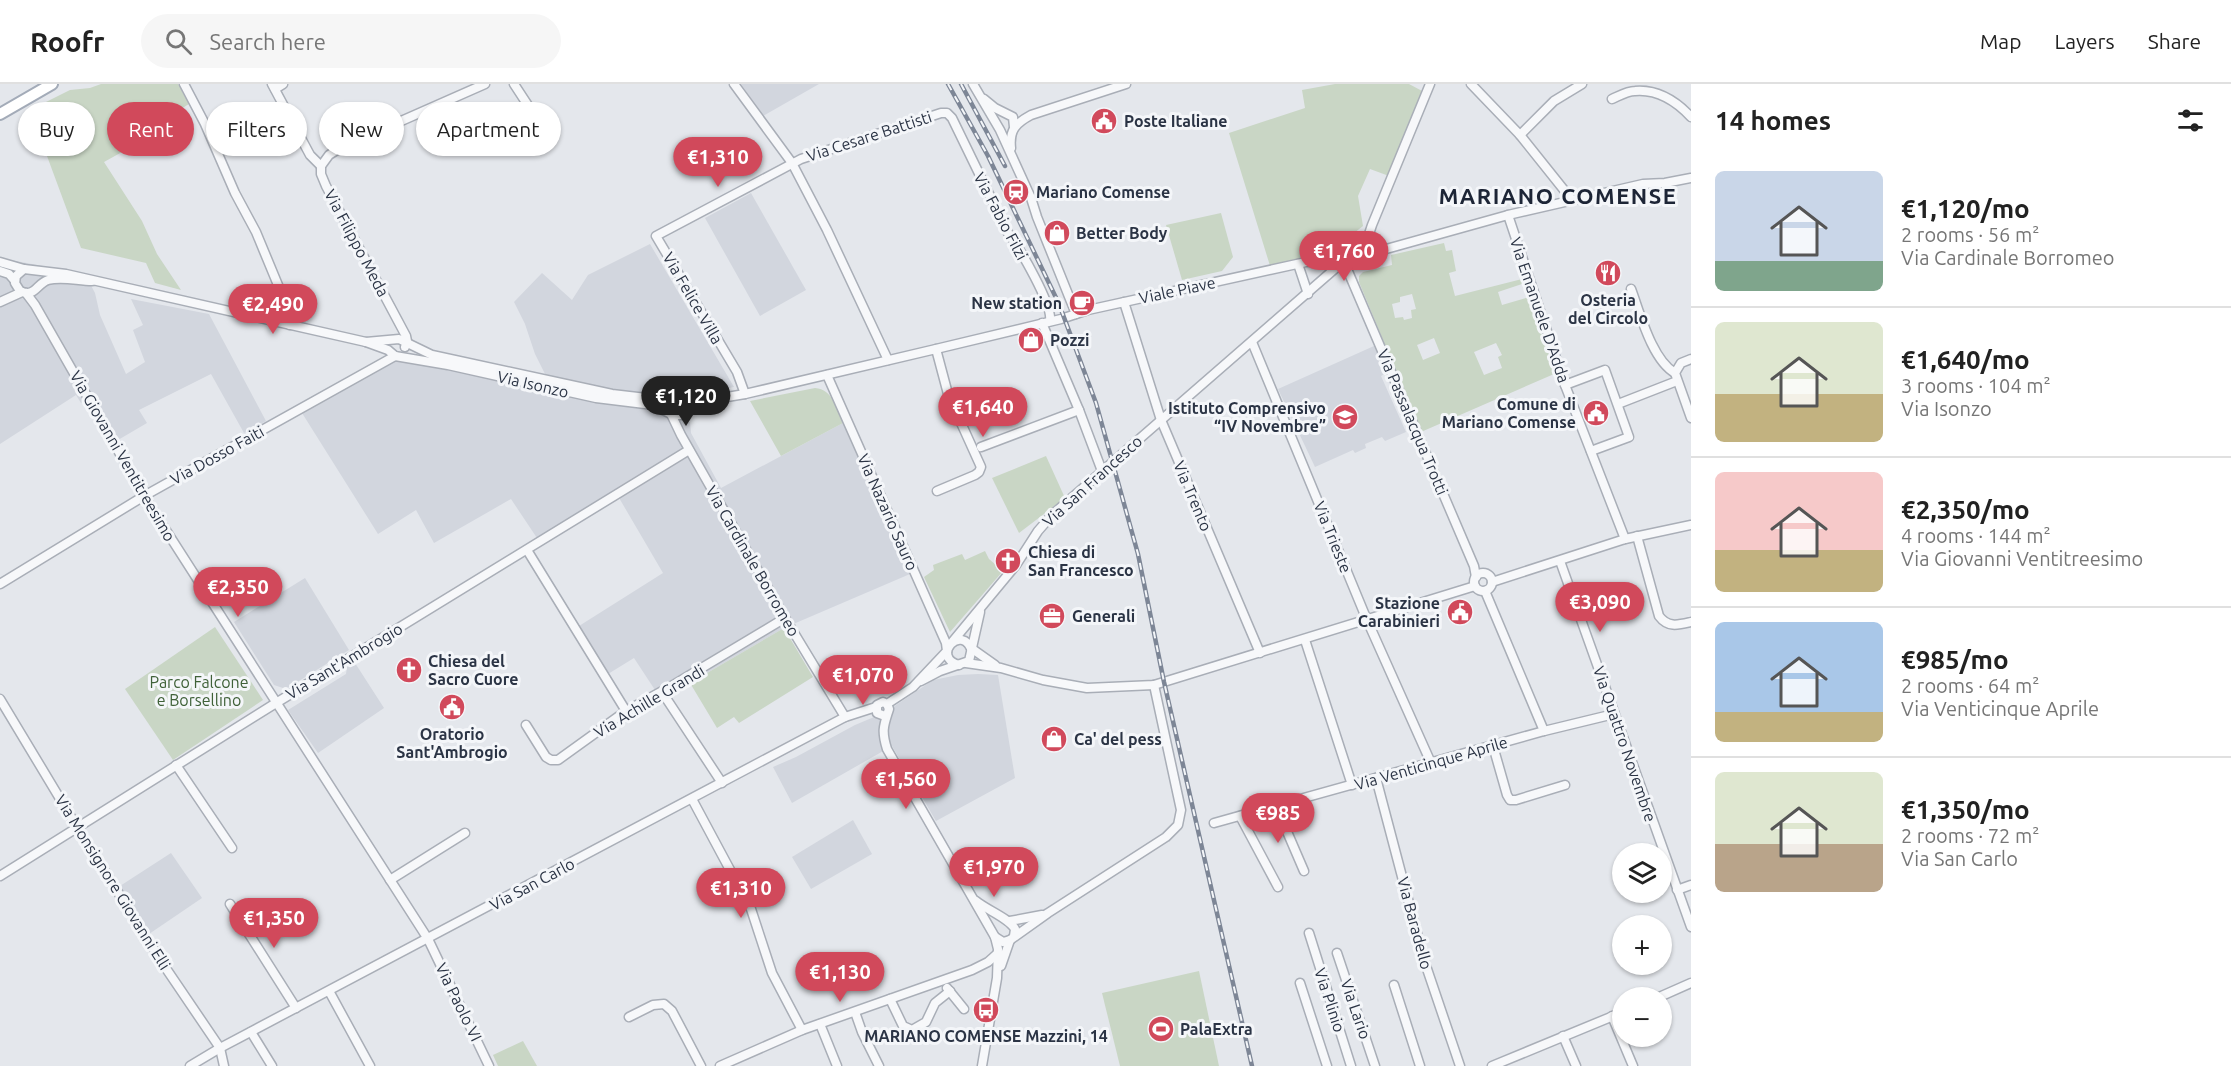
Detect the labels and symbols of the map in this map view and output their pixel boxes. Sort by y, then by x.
public building icon: Poste Italiane [1089,106,1119,136]
street label: Via Cesare Battisti [804,107,934,165]
place label: Poste Italiane [1124,112,1227,130]
pin: €1,310 [669,137,767,188]
street label: Via Fabio Filzi [970,169,1032,263]
station icon: Mariano Comense [1001,177,1031,207]
place label: Mariano Comense [1036,183,1170,201]
district label: MARIANO COMENSE [1439,183,1677,208]
street label: Via Filippo Meda [321,186,393,300]
shop icon: Better Body [1042,218,1072,248]
place label: Better Body [1076,224,1168,242]
pin: €1,760 [1295,231,1393,282]
street label: Via Emanuele D'Adda [1507,235,1573,385]
street label: Via Felice Villa [659,249,727,347]
restaurant icon: Osteria del Circolo [1593,258,1623,288]
street label: Viale Piave [1137,273,1217,307]
pin: €2,490 [224,284,322,335]
cafe icon: New station [1067,288,1097,318]
place label: Osteria del Circolo [1568,291,1648,327]
place label: New station [971,294,1062,312]
shop icon: Pozzi [1016,325,1046,355]
place label: Pozzi [1050,331,1090,349]
street label: Via Passalacqua Trotti [1374,346,1452,498]
street label: Via Isonzo [496,367,570,401]
street label: Via Giovanni Ventitreesimo [67,368,179,544]
pin: €1,120 [637,376,735,427]
pin: €1,640 [934,387,1032,438]
place label: Comune di Mariano Comense [1442,395,1576,431]
public building icon: Comune di Mariano Comense [1581,398,1611,428]
place label: Istituto Comprensivo “IV Novembre” [1168,399,1326,435]
school or university icon: Istituto Comprensivo “IV Novembre” [1330,402,1360,432]
street label: Via Dosso Faiti [167,422,267,488]
street label: Via San Francesco [1039,432,1145,530]
street label: Via Nazario Sauro [854,451,922,573]
street label: Via Trento [1170,458,1216,534]
street label: Via Cardinale Borromeo [702,483,804,639]
street label: Via Trieste [1310,499,1356,575]
place label: Chiesa di San Francesco [1028,543,1134,579]
church icon: Chiesa di San Francesco [993,546,1023,576]
pin: €2,350 [189,567,287,618]
pin: €3,090 [1551,582,1649,633]
place label: Stazione Carabinieri [1358,594,1440,630]
public building icon: Stazione Carabinieri [1445,597,1475,627]
office icon: Generali [1037,601,1067,631]
place label: Generali [1072,607,1135,625]
street label: Via Sant'Ambrogio [282,619,406,703]
place label: Chiesa del Sacro Cuore [428,652,518,688]
church icon: Chiesa del Sacro Cuore [394,655,424,685]
pin: €1,070 [814,655,912,706]
street label: Via Achille Grandi [591,661,707,741]
street label: Via Quattro Novembre [1590,664,1660,824]
park label: Parco Falcone e Borsellino [149,673,249,709]
public building icon: Oratorio Sant'Ambrogio [437,692,467,722]
shop icon: Ca' del pess [1039,724,1069,754]
place label: Oratorio Sant'Ambrogio [396,725,508,761]
place label: Ca' del pess [1074,730,1162,748]
street label: Via Venticinque Aprile [1352,733,1510,793]
pin: €1,560 [857,759,955,810]
street label: Via Monsignore Giovanni Elli [52,791,174,973]
pin: €985 [1242,793,1314,844]
pin: €1,970 [945,847,1043,898]
street label: Via San Carlo [486,854,578,914]
pin: €1,310 [692,868,790,919]
street label: Via Baradello [1394,875,1436,971]
pin: €1,350 [225,898,323,949]
pin: €1,130 [791,952,889,1003]
street label: Via Paolo VI [432,960,486,1044]
street label: Via Plinio [1311,966,1349,1034]
street label: Via Lario [1337,977,1375,1041]
bus stop icon: MARIANO COMENSE Mazzini, 14 [971,995,1001,1025]
sports icon: PalaExtra [1146,1014,1176,1044]
place label: PalaExtra [1180,1020,1253,1038]
place label: MARIANO COMENSE Mazzini, 14 [864,1027,1108,1045]

